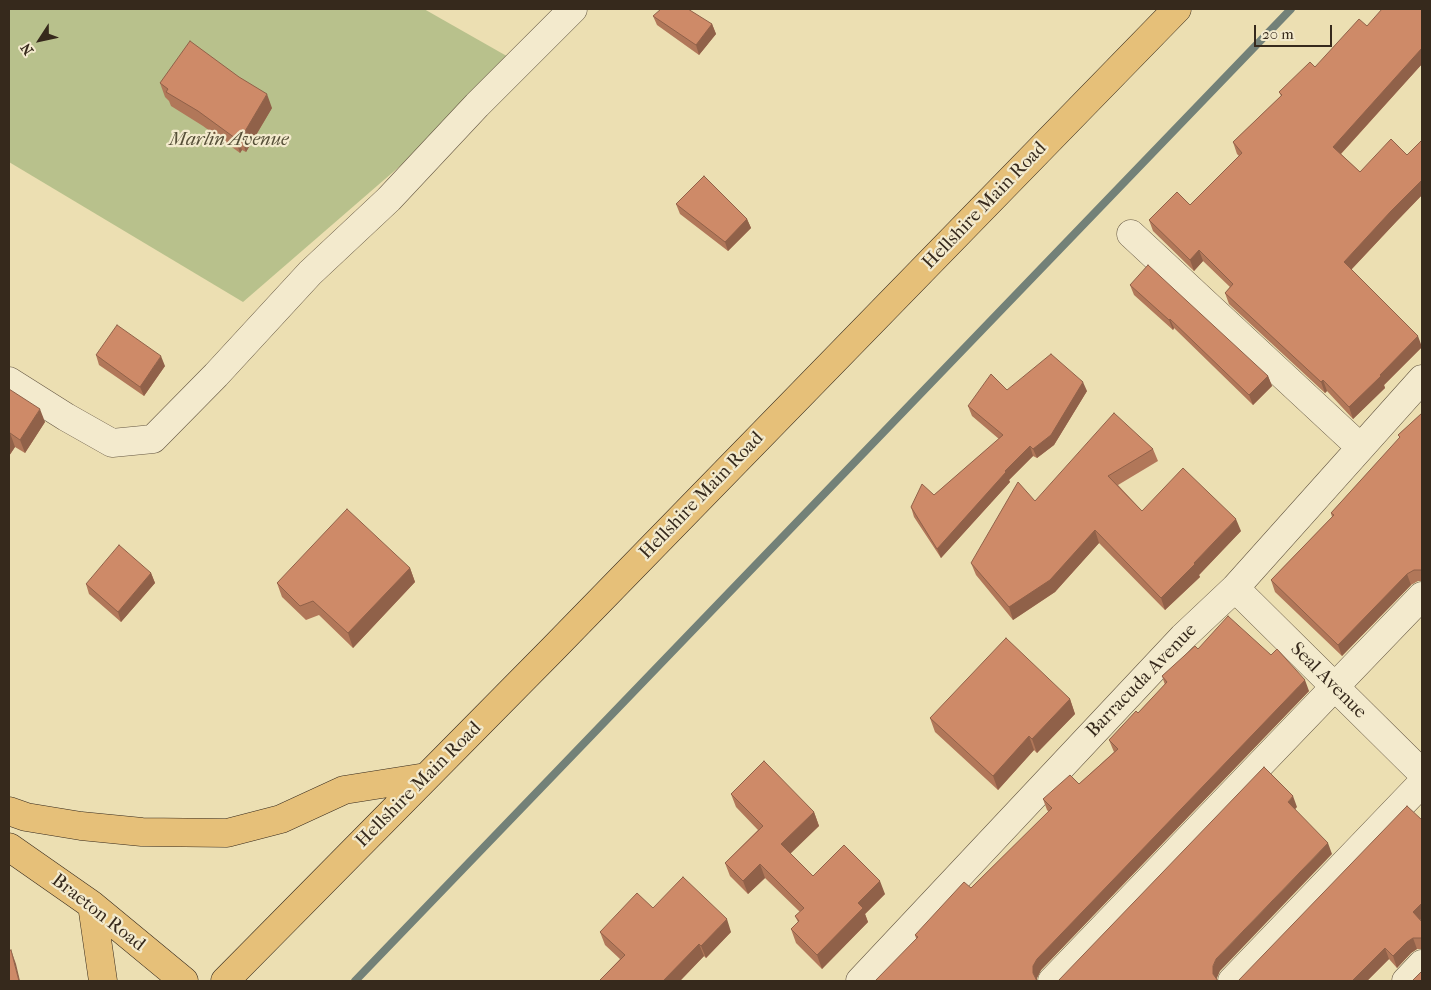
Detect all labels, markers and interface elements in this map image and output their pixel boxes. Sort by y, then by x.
north arrow [15,15,65,65]
scale bar [1256,15,1334,47]
text: 20 m [1262,25,1294,43]
text: N [17,40,37,58]
park label: Marlin Avenue [169,129,289,151]
street label: Hellshire Main Road [918,137,1052,275]
street label: Hellshire Main Road [635,427,769,565]
street label: Barracuda Avenue [1082,619,1202,743]
street label: Seal Avenue [1285,638,1371,724]
street label: Hellshire Main Road [351,717,487,853]
street label: Braeton Road [47,869,149,957]

